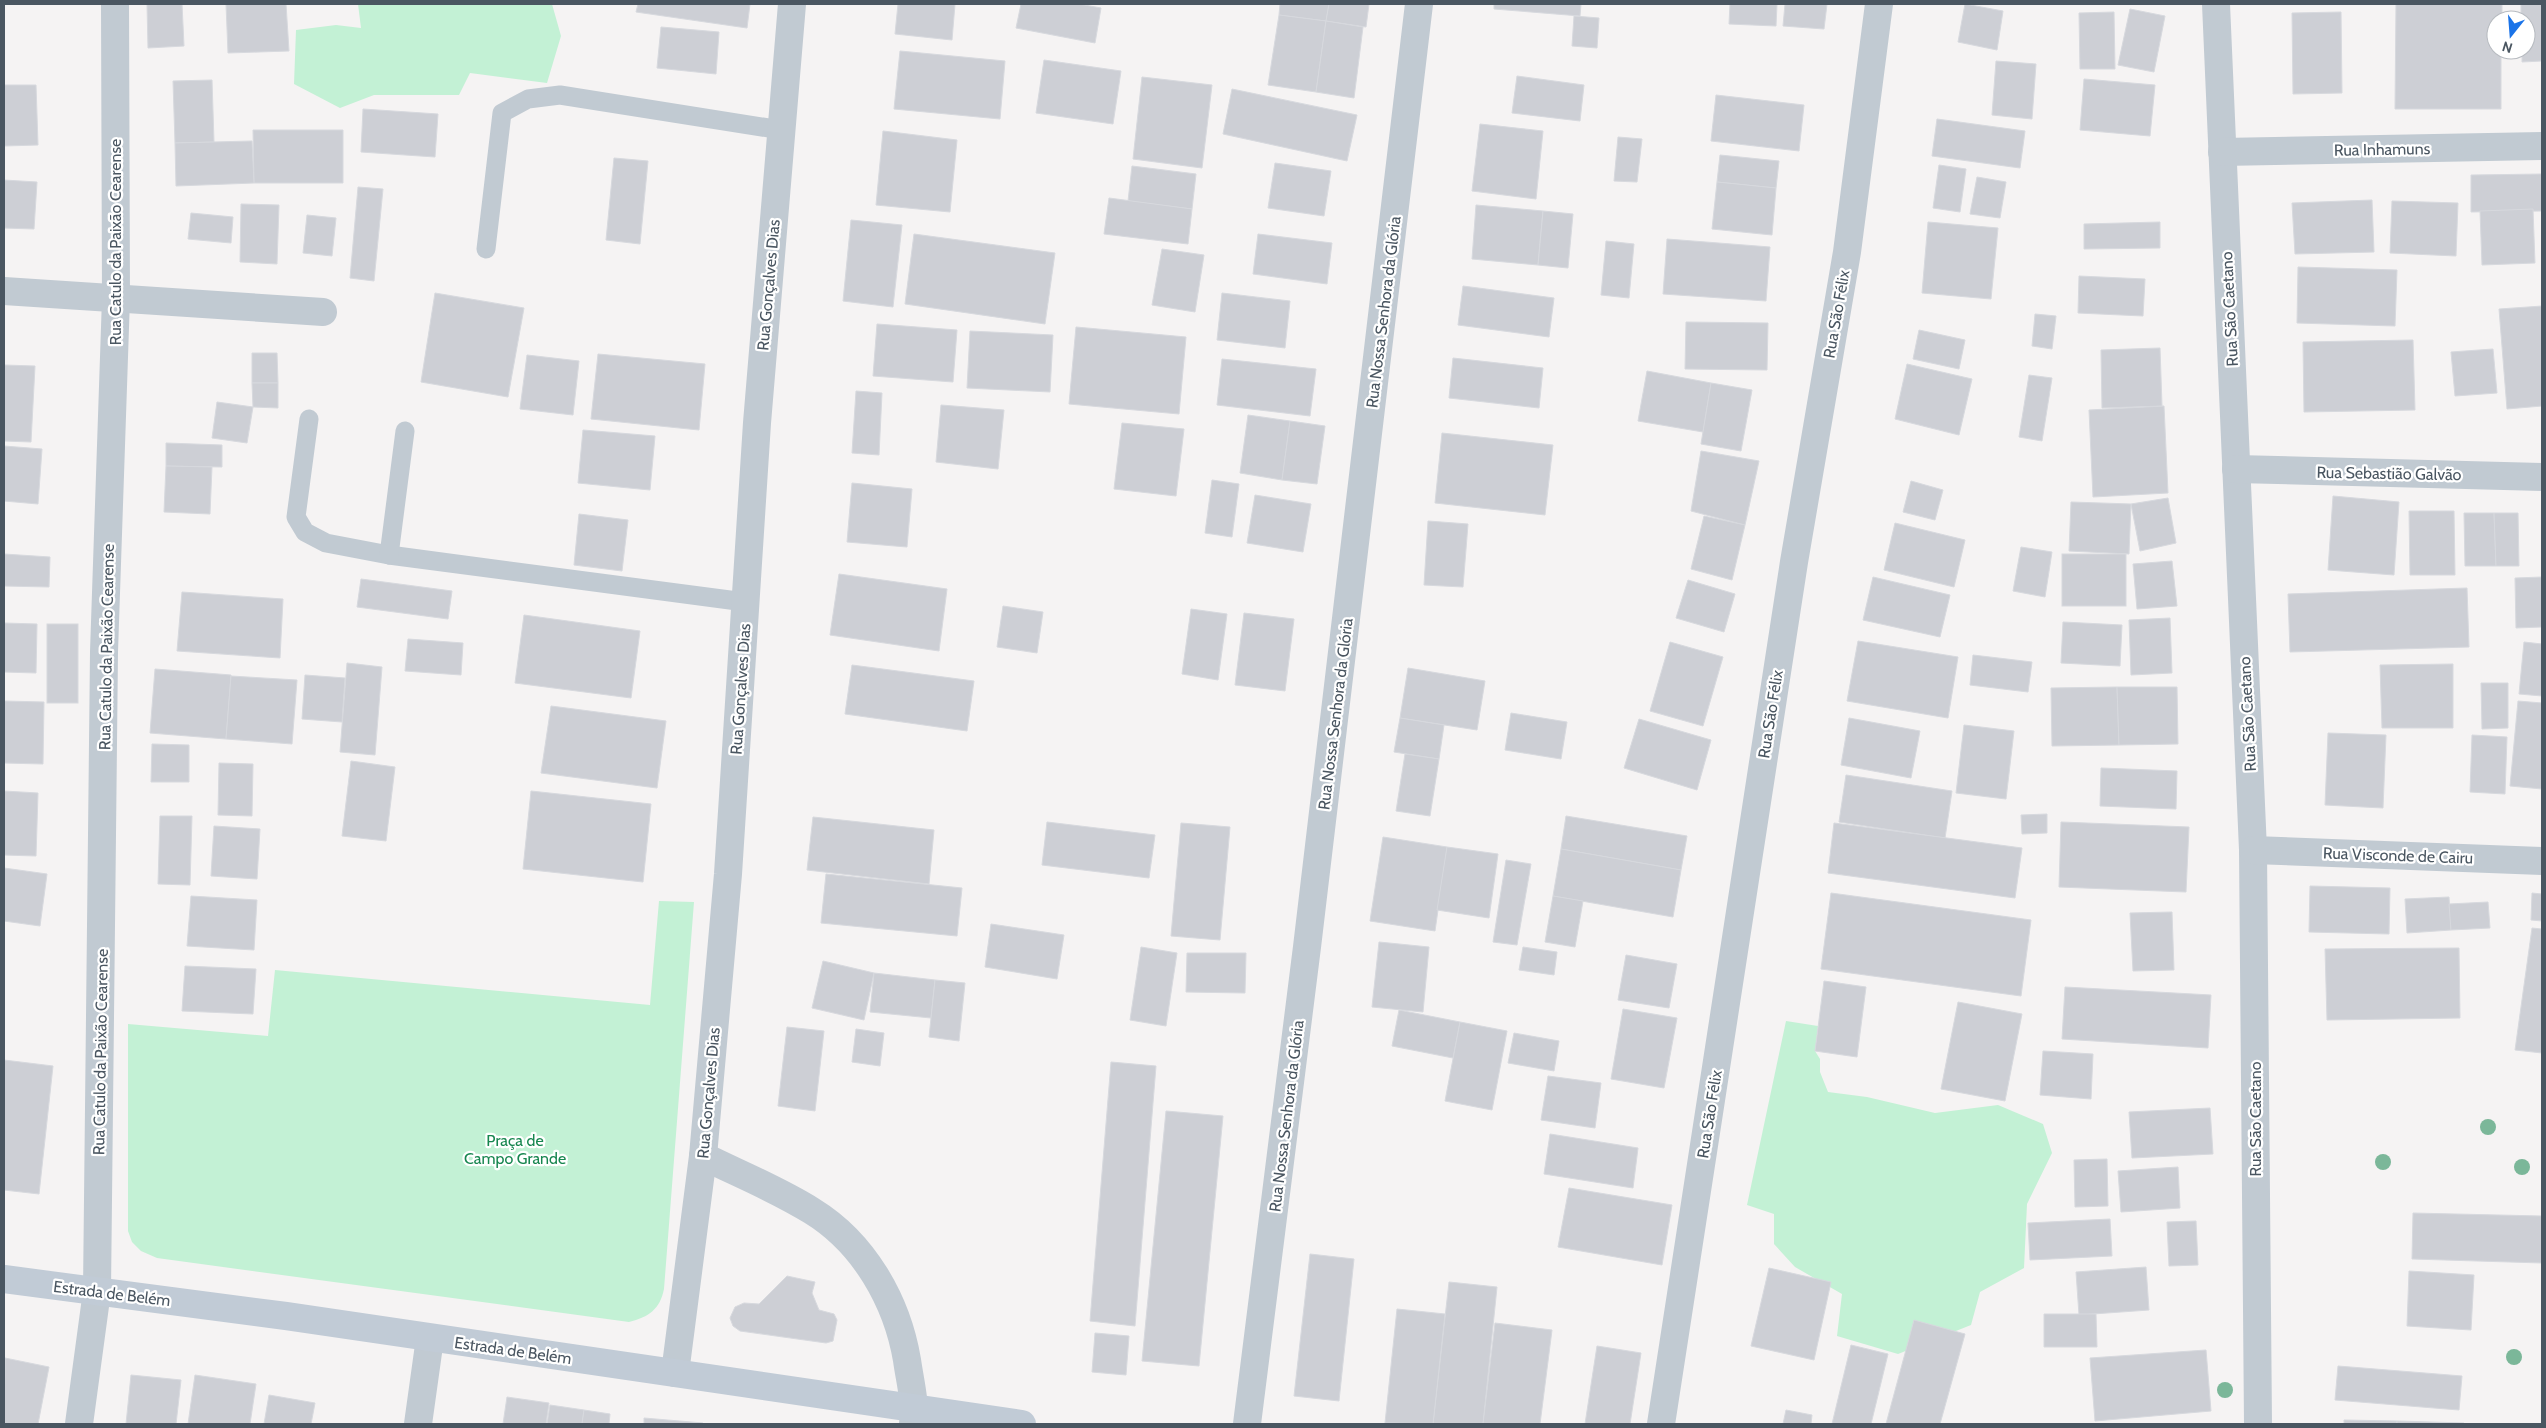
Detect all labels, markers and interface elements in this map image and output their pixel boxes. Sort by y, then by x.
north arrow [2486,10,2536,60]
text: N [2500,37,2515,57]
street label: Rua Catulo da Paixão Cearense [106,139,125,345]
street label: Rua Inhamuns [2334,139,2431,160]
street label: Rua Nossa Senhora da Glória [1362,215,1405,409]
street label: Rua Gonçalves Dias [753,218,784,351]
street label: Rua São Caetano [2217,251,2242,367]
street label: Rua São Félix [1819,268,1854,360]
street label: Rua Sebastião Galvão [2316,463,2462,484]
street label: Rua Catulo da Paixão Cearense [95,544,118,750]
street label: Rua Nossa Senhora da Glória [1314,617,1357,811]
street label: Rua Gonçalves Dias [726,622,755,755]
street label: Rua São Caetano [2235,656,2260,772]
street label: Rua São Félix [1754,668,1787,760]
street label: Rua Visconde de Cairu [2323,843,2473,868]
street label: Rua Catulo da Paixão Cearense [89,949,112,1155]
street label: Rua Nossa Senhora da Glória [1265,1019,1308,1213]
street label: Rua Gonçalves Dias [693,1026,724,1159]
street label: Rua São Caetano [2246,1061,2265,1177]
street label: Rua São Félix [1693,1068,1726,1160]
park label: Praça de Campo Grande [464,1131,566,1168]
street label: Estrada de Belém [52,1277,172,1310]
street label: Estrada de Belém [453,1333,573,1368]

